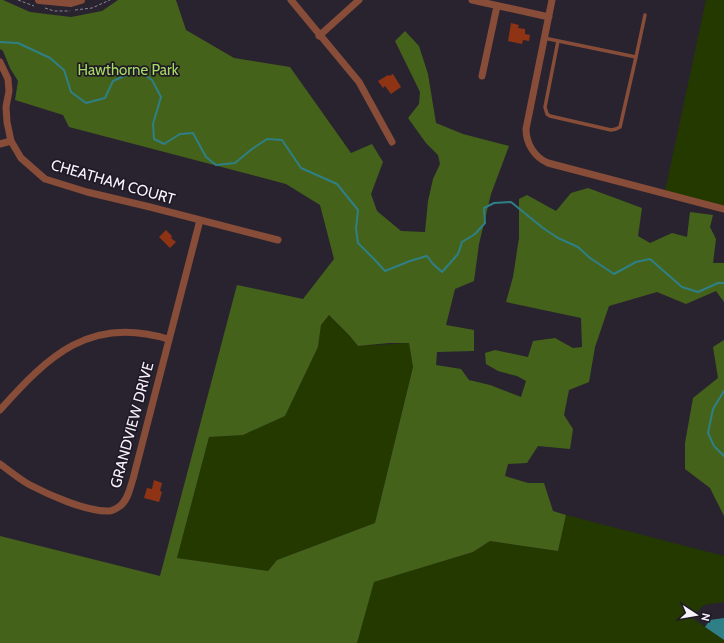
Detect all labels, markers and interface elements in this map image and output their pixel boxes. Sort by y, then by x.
park label: Hawthorne Park [78,61,179,79]
street label: CHEATHAM COURT [49,156,177,208]
street label: GRANDVIEW DRIVE [107,360,157,490]
north arrow [676,595,716,635]
text: N [698,612,713,622]

